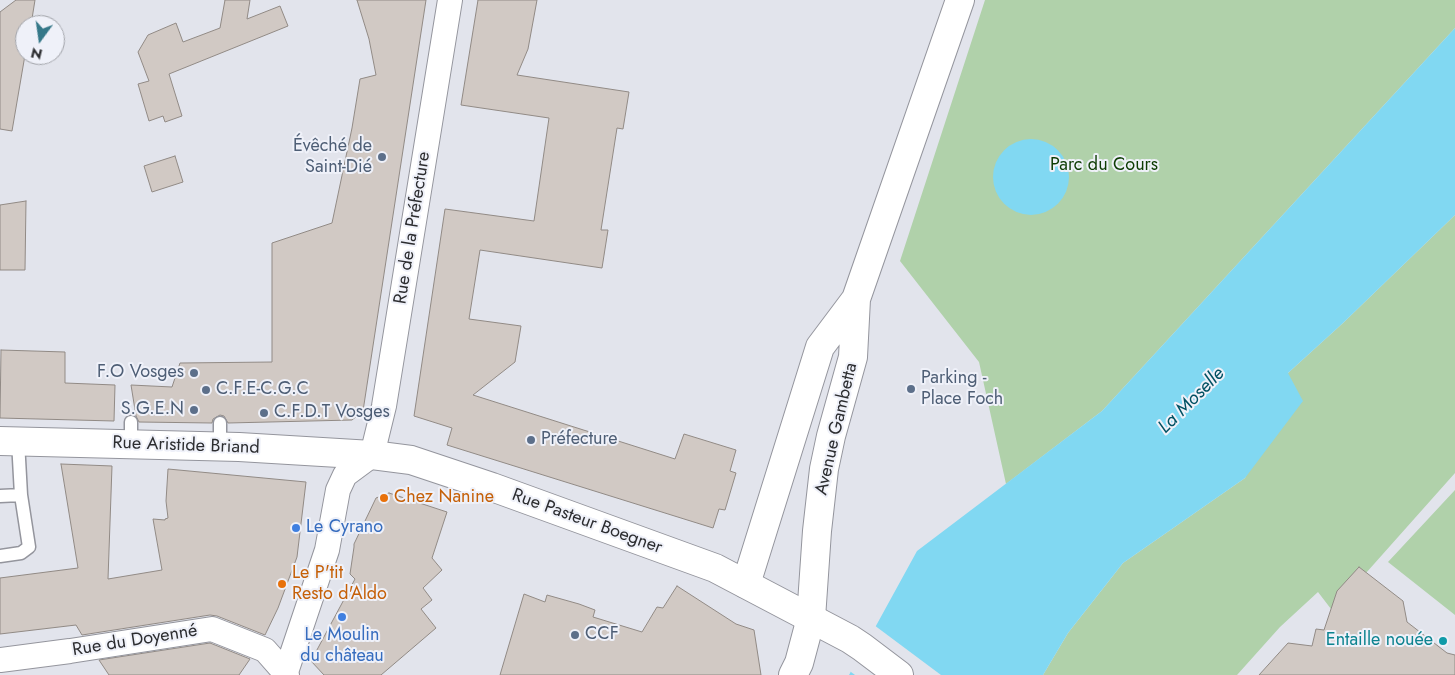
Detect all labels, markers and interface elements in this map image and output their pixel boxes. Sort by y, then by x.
north arrow [15,15,65,65]
text: N [29,43,44,65]
place label: Évêché de Saint-Dié [293,136,372,178]
street label: Rue de la Préfecture [390,150,436,306]
marker: Évêché de Saint-Dié [376,151,388,163]
park label: Parc du Cours [1050,155,1158,177]
street label: Avenue Gambetta [811,361,863,497]
place label: F.O Vosges [97,362,184,384]
water label: La Moselle [1154,363,1230,439]
marker: F.O Vosges [188,367,200,379]
place label: Parking - Place Foch [921,368,1003,410]
place label: C.F.E-C.G.C [216,379,309,401]
marker: Parking - Place Foch [905,383,917,395]
marker: C.F.E-C.G.C [200,384,212,396]
place label: S.G.E.N [121,399,184,421]
place label: C.F.D.T Vosges [274,402,390,424]
marker: S.G.E.N [188,404,200,416]
marker: C.F.D.T Vosges [258,407,270,419]
place label: Préfecture [541,429,618,451]
street label: Rue Aristide Briand [112,433,260,459]
marker: Préfecture [525,434,537,446]
street label: Rue Pasteur Boegner [509,485,665,559]
place label: Chez Nanine [394,487,494,509]
marker: Chez Nanine [378,492,390,504]
place label: Le Cyrano [306,517,383,539]
marker: Le Cyrano [290,522,302,534]
place label: Le P'tit Resto d'Aldo [292,563,387,606]
marker: Le P'tit Resto d'Aldo [276,578,288,590]
marker: Le Moulin du château [336,611,348,623]
street label: Rue du Doyenné [71,620,199,662]
place label: CCF [585,624,619,646]
place label: Le Moulin du château [300,625,384,668]
marker: CCF [569,629,581,641]
place label: Entaille nouée [1326,630,1433,652]
marker: Entaille nouée [1437,635,1449,647]

